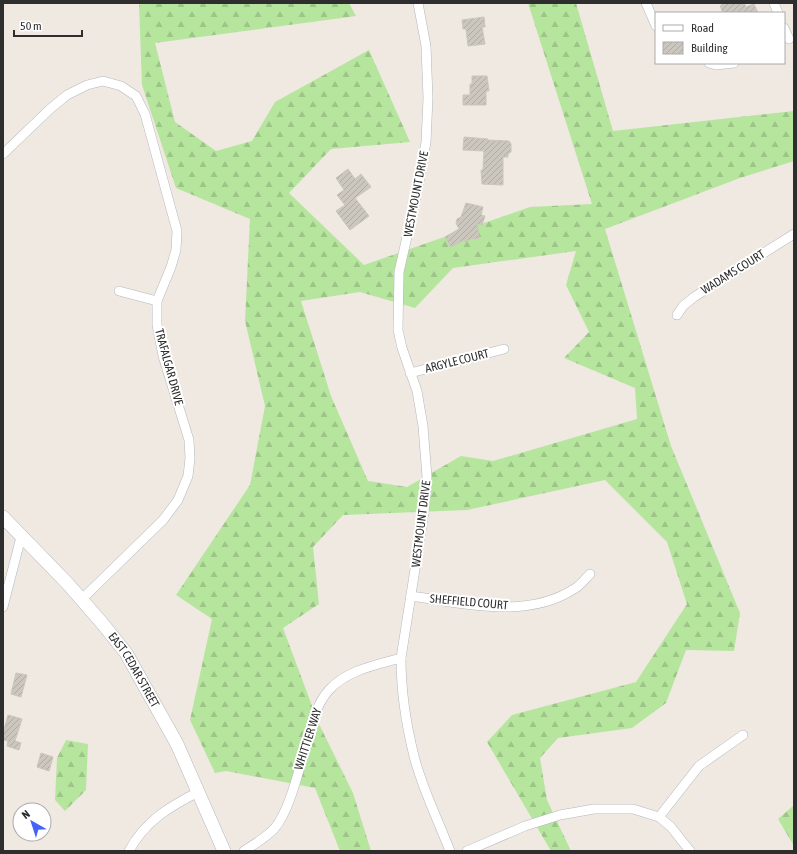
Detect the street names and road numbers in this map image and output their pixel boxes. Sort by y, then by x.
street label: WESTMOUNT DRIVE [401,150,431,238]
street label: WADAMS COURT [699,247,768,297]
street label: TRAFALGAR DRIVE [152,327,186,407]
street label: ARGYLE COURT [424,346,491,376]
street label: WESTMOUNT DRIVE [409,480,433,568]
street label: SHEFFIELD COURT [429,592,509,612]
street label: EAST CEDAR STREET [105,630,162,711]
street label: WHITTIER WAY [291,706,325,772]

